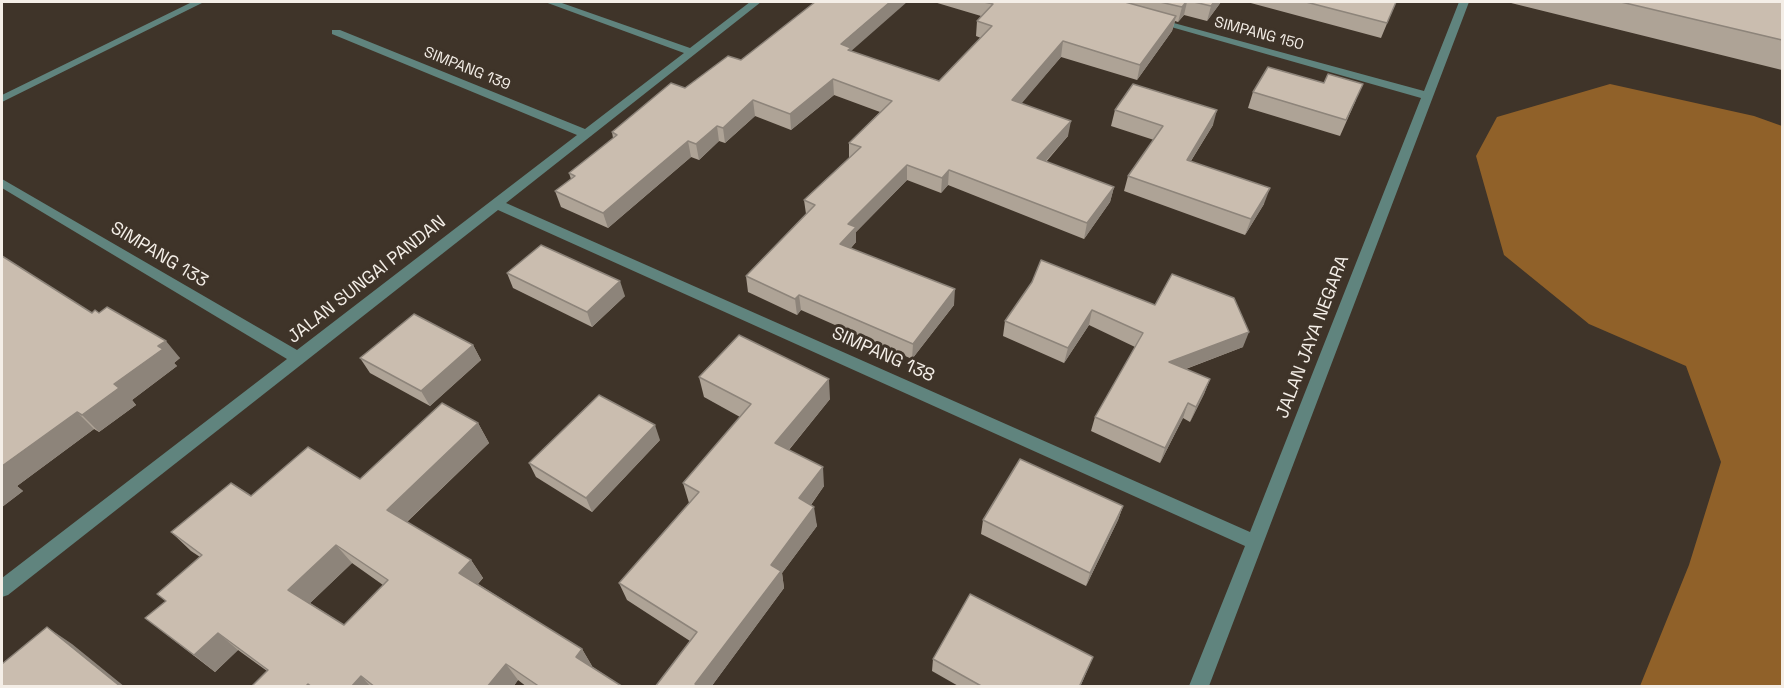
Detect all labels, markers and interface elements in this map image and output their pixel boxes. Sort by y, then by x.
street label: SIMPANG 150 [1212,13,1306,55]
street label: SIMPANG 139 [421,43,513,95]
street label: JALAN SUNGAI PANDAN [284,212,450,348]
street label: SIMPANG 133 [106,217,212,293]
street label: JALAN JAYA NEGARA [1272,252,1354,422]
street label: SIMPANG 138 [828,323,938,387]

